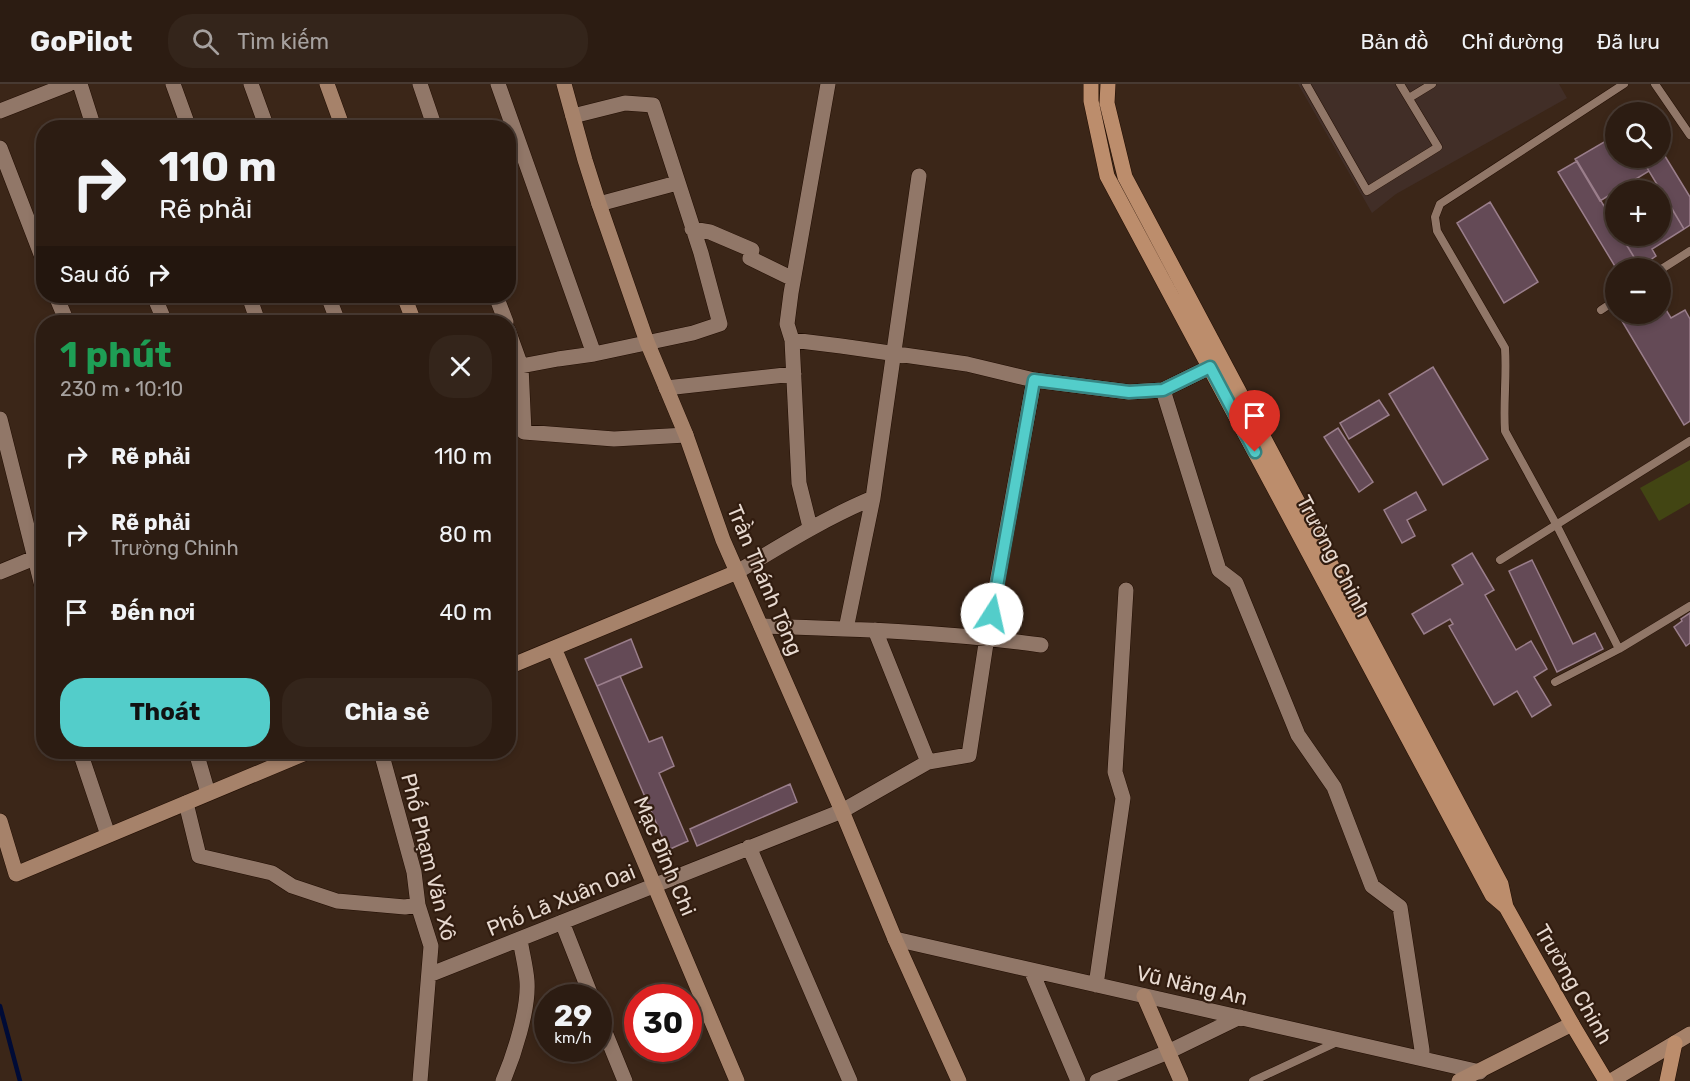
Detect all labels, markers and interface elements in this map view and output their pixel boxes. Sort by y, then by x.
search box [168,14,588,68]
text: GoPilot [30,25,132,58]
icon: search [189,25,222,58]
text: Tìm kiếm [237,28,329,55]
text: Bản đồ [1360,29,1429,54]
text: Chỉ đường [1462,29,1564,54]
text: Đã lưu [1597,29,1660,54]
map controls [1605,102,1671,324]
button: search [1605,102,1671,168]
text: 110 m [159,142,277,192]
icon: right [60,144,138,222]
button: + [1605,180,1671,246]
text: Rẽ phải [159,193,252,225]
icon: right [142,258,175,291]
button: − [1605,258,1671,324]
text: Sau đó [60,261,130,288]
text: 1 phút [60,333,172,376]
button: close [429,335,492,398]
text: 230 m · 10:10 [60,377,183,401]
pin [1229,390,1280,452]
icon: arrive [1238,399,1271,432]
icon: right [60,440,93,473]
text: Rẽ phải [111,443,191,470]
text: 110 m [434,443,492,470]
street label: Trường Chinh [1291,491,1377,621]
street label: Trần Thánh Tông [722,501,808,659]
text: Rẽ phải [111,509,191,536]
icon: right [60,518,93,551]
text: 80 m [439,521,492,548]
text: Trường Chinh [111,536,239,560]
position arrow [960,582,1024,646]
icon: arrive [60,596,93,629]
text: Đến nơi [111,599,195,626]
text: 40 m [439,599,492,626]
button: Thoát [60,678,270,747]
button: Chia sẻ [282,678,492,747]
street label: Phố Phạm Văn Xô [396,771,462,943]
street label: Mạc Đĩnh Chi [629,792,701,920]
street label: Phố Lã Xuân Oai [483,859,639,941]
street label: Trường Chinh [1530,920,1618,1048]
street label: Vũ Năng An [1134,960,1250,1010]
speed limit sign: 30 [624,984,702,1062]
text: 29 [554,998,592,1034]
text: km/h [554,1029,592,1047]

